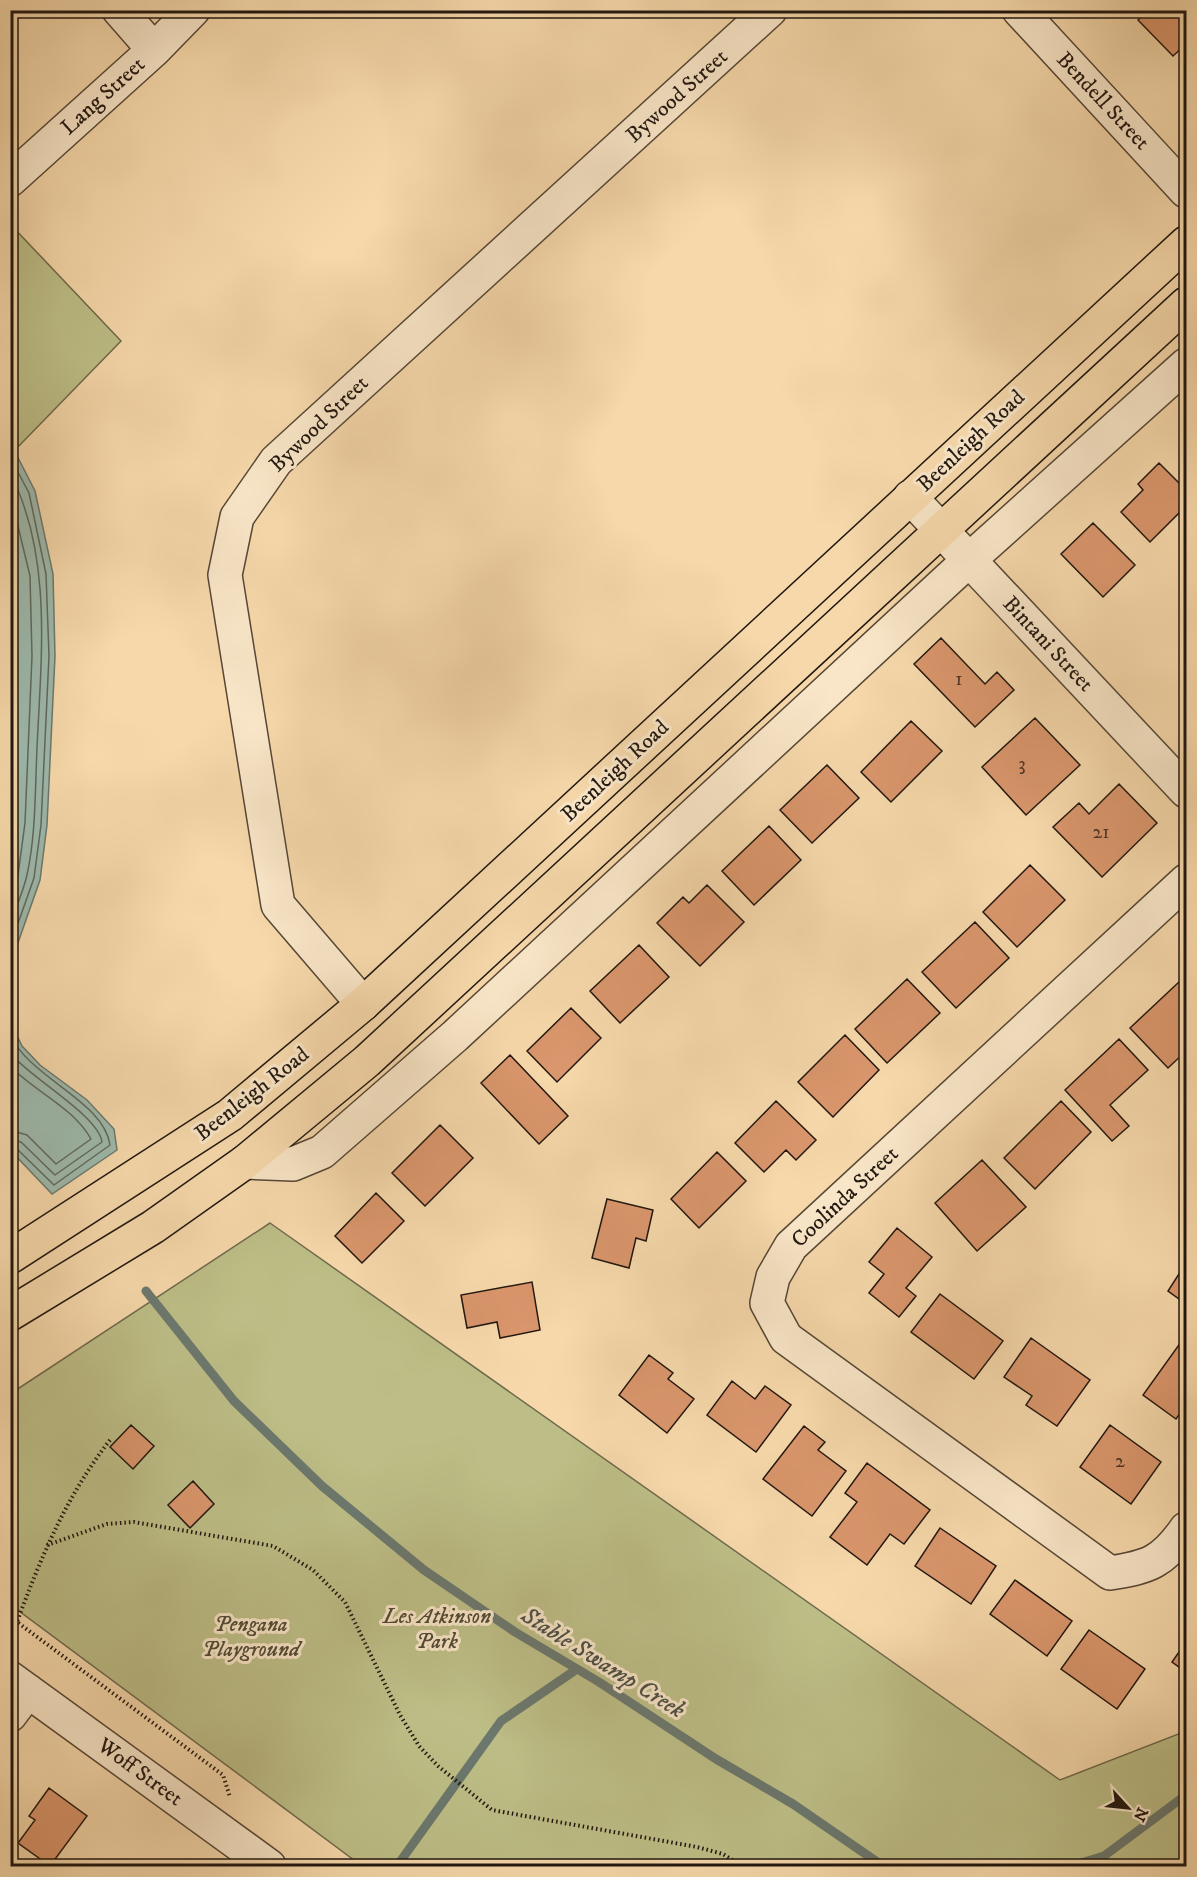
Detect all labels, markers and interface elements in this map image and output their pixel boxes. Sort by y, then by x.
street label: Bywood Street [621,43,733,149]
street label: Bendell Street [1051,46,1155,156]
street label: Lang Street [55,51,151,141]
street label: Bywood Street [264,370,374,478]
street label: Beenleigh Road [912,384,1030,498]
street label: Bintani Street [997,590,1099,698]
house number: 1 [955,667,963,692]
street label: Beenleigh Road [556,714,674,828]
house number: 3 [1018,752,1026,777]
house number: 21 [1092,820,1110,845]
street label: Beenleigh Road [190,1041,314,1147]
street label: Coolinda Street [786,1141,904,1253]
house number: 2 [1115,1449,1125,1474]
water label: Stable Swamp Creek [515,1600,690,1725]
park label: Les Atkinson Park [381,1603,491,1655]
park label: Pengana Playground [202,1611,303,1663]
street label: Woff Street [91,1731,188,1812]
north arrow [1098,1778,1158,1838]
text: N [1129,1804,1152,1825]

